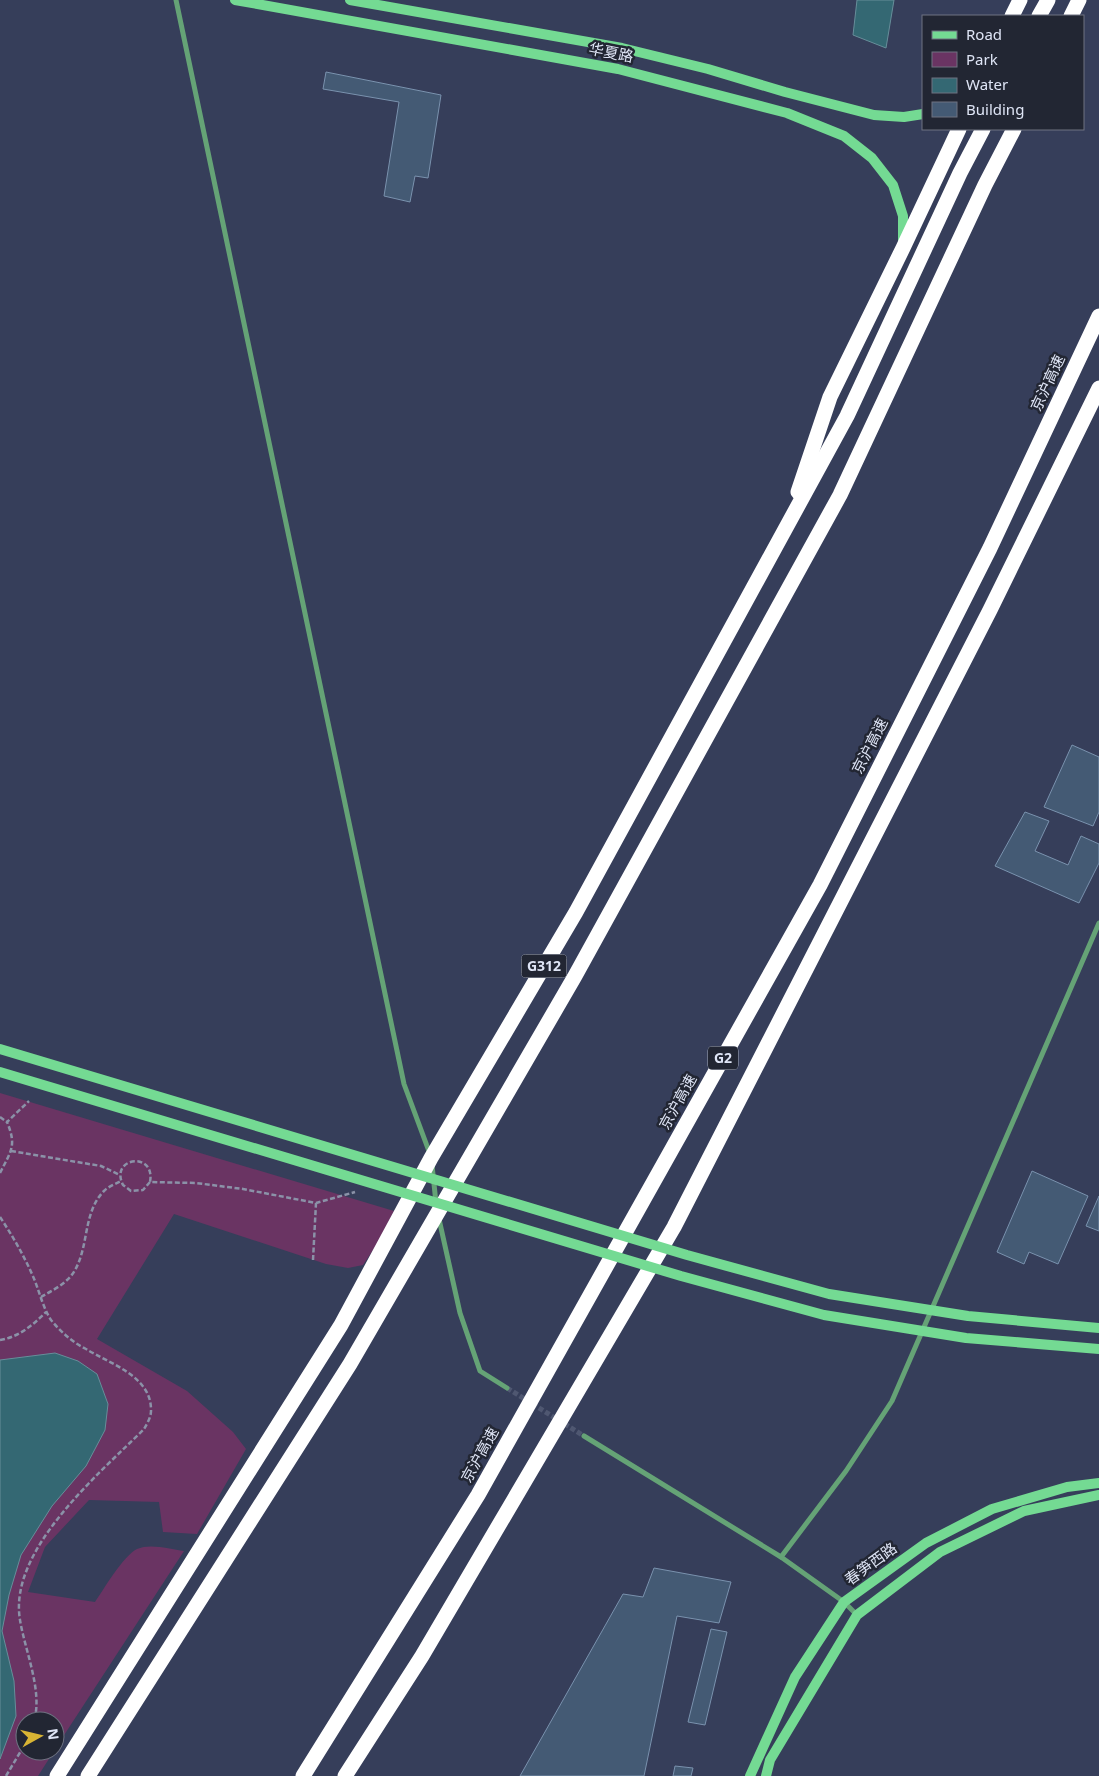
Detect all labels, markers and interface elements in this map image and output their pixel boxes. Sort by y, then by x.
legend [922,15,1084,130]
text: Road [966,24,1002,44]
street label: 华夏路 [587,38,635,66]
text: Park [966,49,998,69]
text: Water [966,74,1008,94]
text: Building [966,99,1024,119]
street label: 京沪高速 [1025,351,1069,414]
street label: 京沪高速 [847,714,892,777]
road number: G312 [522,954,566,978]
road number: G2 [708,1046,738,1070]
street label: 京沪高速 [654,1070,700,1133]
street label: 京沪高速 [456,1423,502,1486]
street label: 春笋西路 [840,1537,901,1589]
north arrow [15,1711,65,1761]
text: N [43,1727,64,1741]

